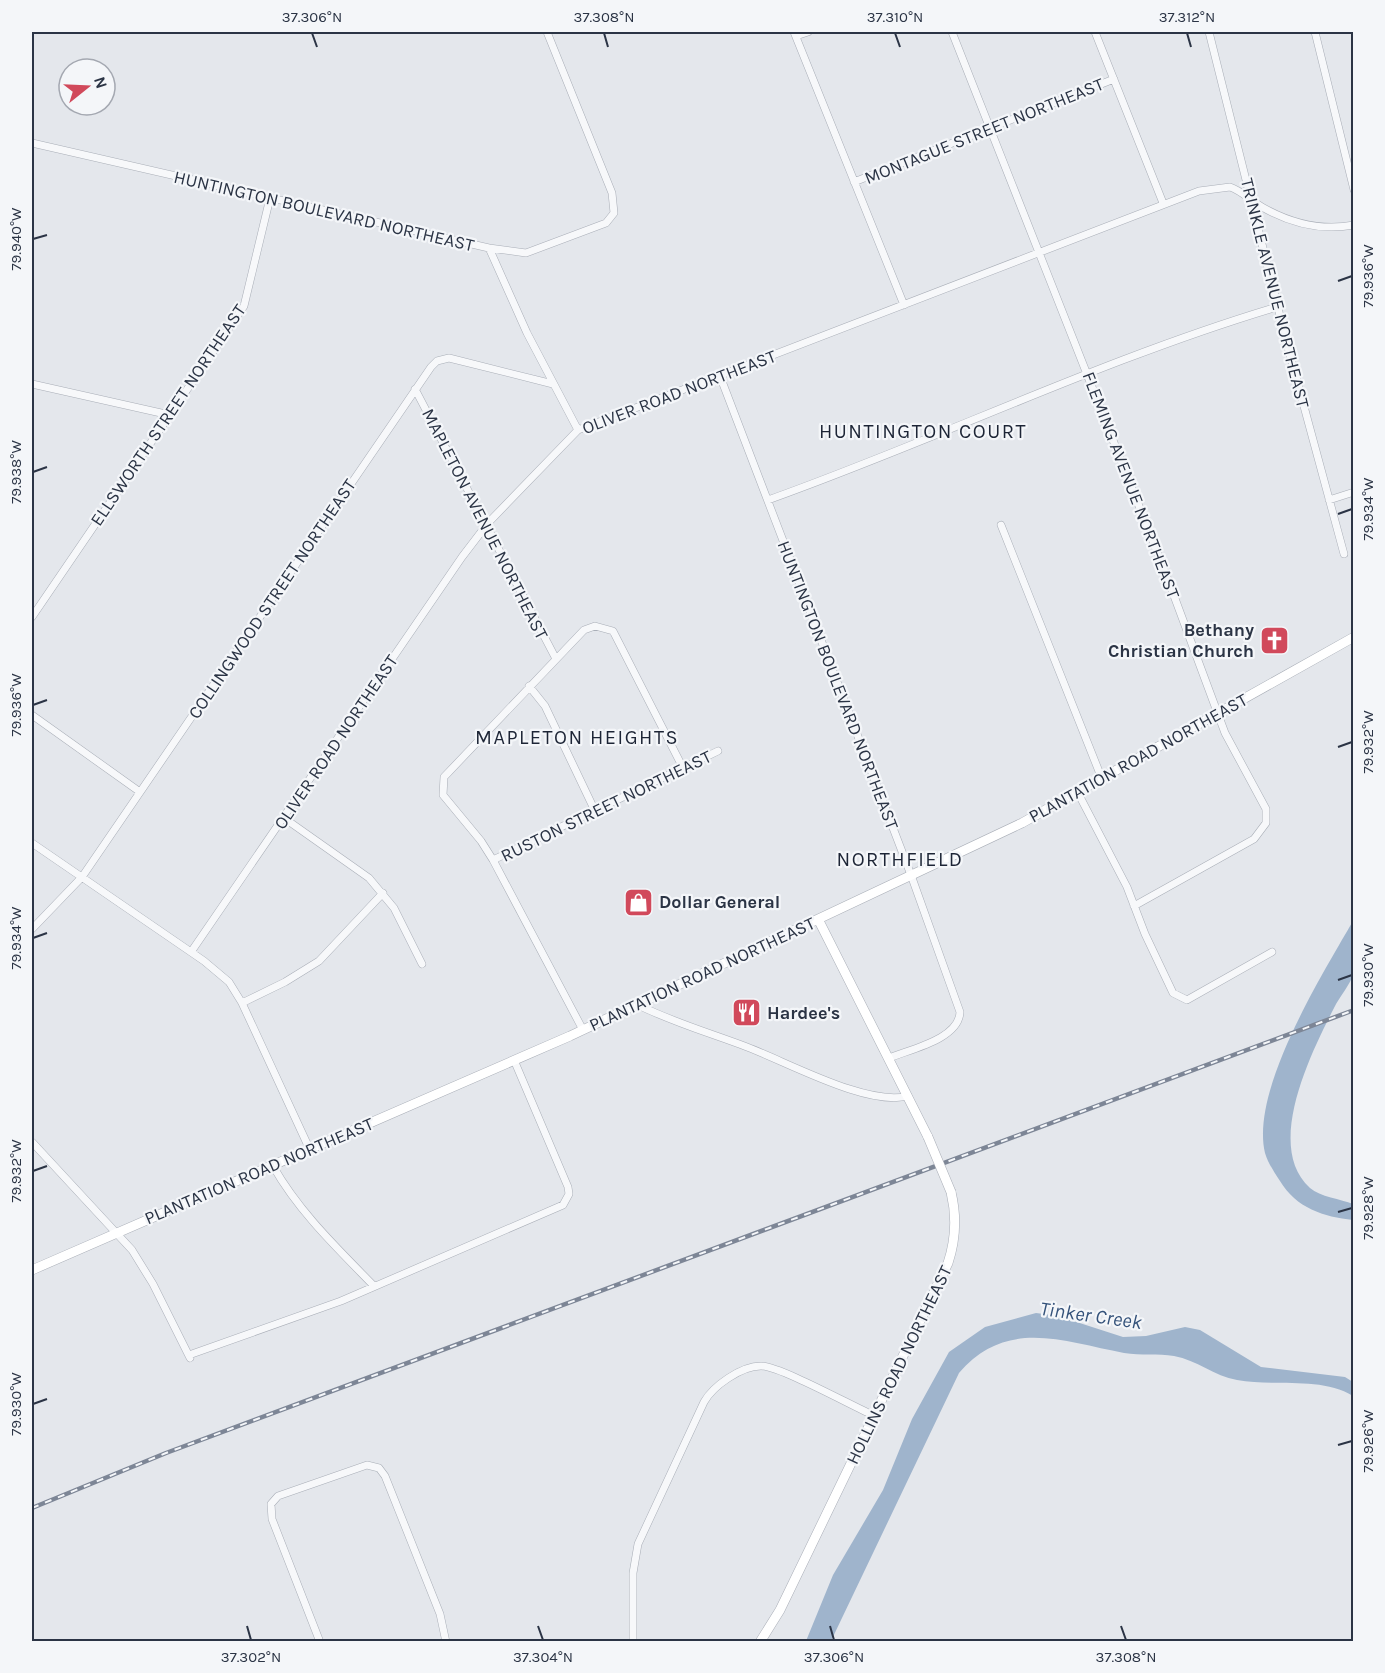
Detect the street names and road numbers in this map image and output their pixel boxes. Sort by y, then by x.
street label: MONTAGUE STREET NORTHEAST [861,73,1107,189]
street label: HUNTINGTON BOULEVARD NORTHEAST [172,166,476,256]
street label: TRINKLE AVENUE NORTHEAST [1236,176,1314,410]
street label: ELLSWORTH STREET NORTHEAST [85,300,251,530]
street label: OLIVER ROAD NORTHEAST [579,345,779,439]
street label: FLEMING AVENUE NORTHEAST [1077,368,1185,602]
street label: MAPLETON AVENUE NORTHEAST [417,405,553,643]
street label: COLLINGWOOD STREET NORTHEAST [183,475,361,723]
street label: HUNTINGTON BOULEVARD NORTHEAST [773,537,903,833]
street label: OLIVER ROAD NORTHEAST [269,650,403,834]
street label: PLANTATION ROAD NORTHEAST [1025,689,1251,827]
street label: RUSTON STREET NORTHEAST [497,745,715,867]
street label: PLANTATION ROAD NORTHEAST [586,912,818,1036]
street label: PLANTATION ROAD NORTHEAST [141,1113,377,1229]
street label: HOLLINS ROAD NORTHEAST [841,1262,957,1468]

